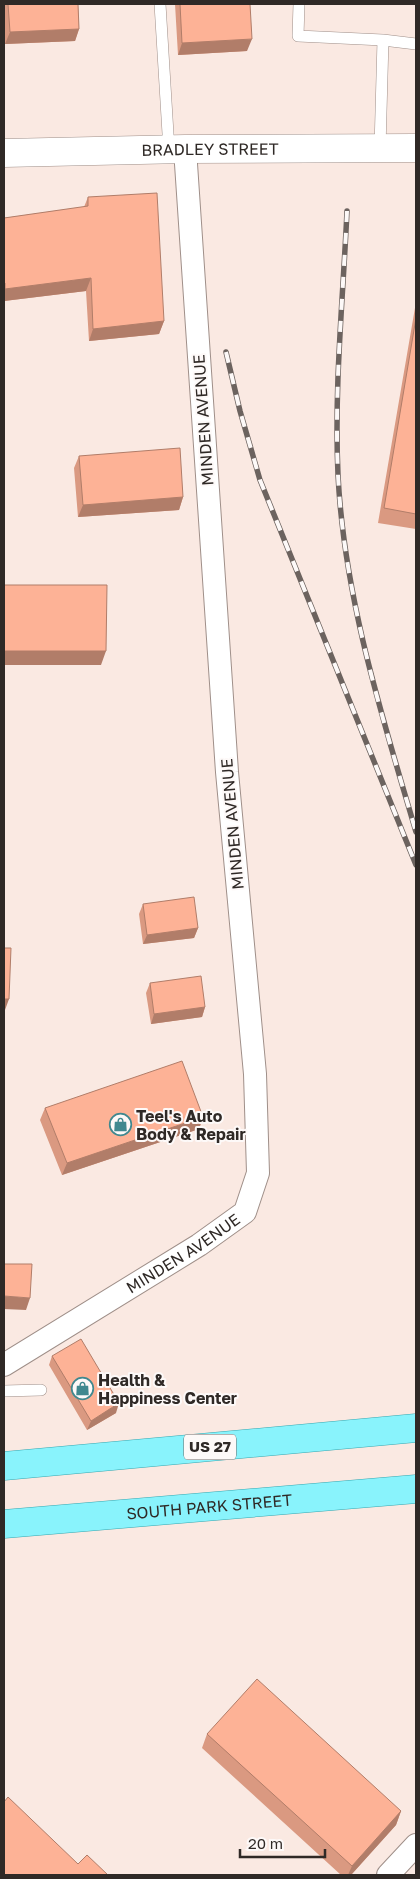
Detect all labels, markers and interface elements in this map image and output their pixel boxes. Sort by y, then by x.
street label: BRADLEY STREET [141,139,279,160]
street label: MINDEN AVENUE [188,354,218,486]
street label: MINDEN AVENUE [216,758,248,890]
place label: Teel's Auto Body & Repair [136,1106,246,1144]
shop icon: Teel's Auto Body & Repair [108,1113,132,1137]
street label: MINDEN AVENUE [122,1209,244,1297]
place label: Health & Happiness Center [98,1370,237,1408]
shop icon: Health & Happiness Center [70,1377,94,1401]
road number: US 27 [184,1434,236,1460]
street label: SOUTH PARK STREET [126,1490,293,1524]
scale bar [240,1826,325,1858]
text: 20 m [248,1834,283,1852]

